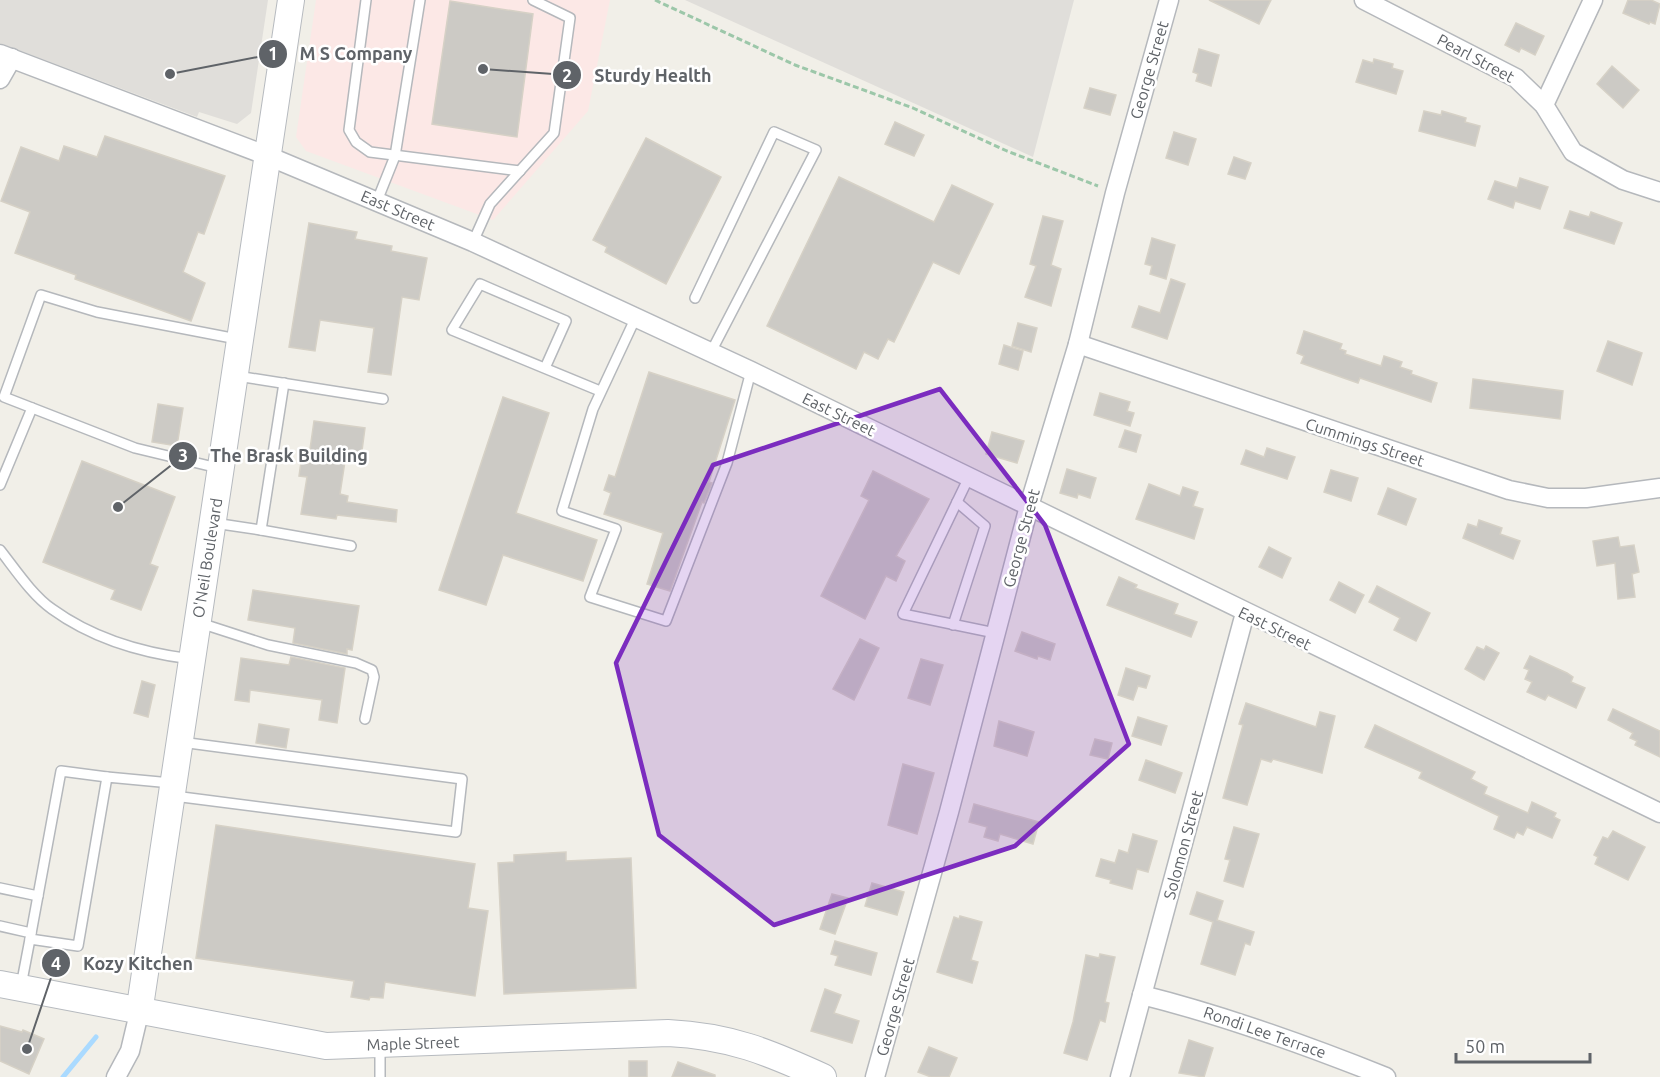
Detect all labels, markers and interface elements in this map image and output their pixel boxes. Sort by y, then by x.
street label: George Street [1126,18,1172,121]
street label: Pearl Street [1434,30,1518,86]
callout: M S Company [258,36,424,72]
text: 1 [268,43,278,63]
text: M S Company [300,43,413,63]
callout: Sturdy Health [552,57,724,93]
text: 2 [562,65,572,85]
text: Sturdy Health [594,65,712,85]
street label: East Street [358,186,438,234]
street label: East Street [800,389,879,440]
street label: Cummings Street [1303,414,1427,470]
callout: The Brask Building [168,438,379,474]
text: 3 [178,445,188,465]
text: The Brask Building [210,445,368,465]
street label: George Street [999,486,1043,589]
street label: O'Neil Boulevard [189,497,225,619]
street label: East Street [1236,603,1315,654]
street label: Solomon Street [1160,788,1206,901]
callout: Kozy Kitchen [41,945,205,981]
text: 4 [51,953,61,973]
text: Kozy Kitchen [83,953,193,973]
street label: George Street [872,955,918,1058]
street label: Rondi Lee Terrace [1201,1003,1329,1061]
scale bar [1456,1026,1590,1064]
street label: Maple Street [366,1032,460,1054]
text: 50 m [1465,1036,1505,1056]

